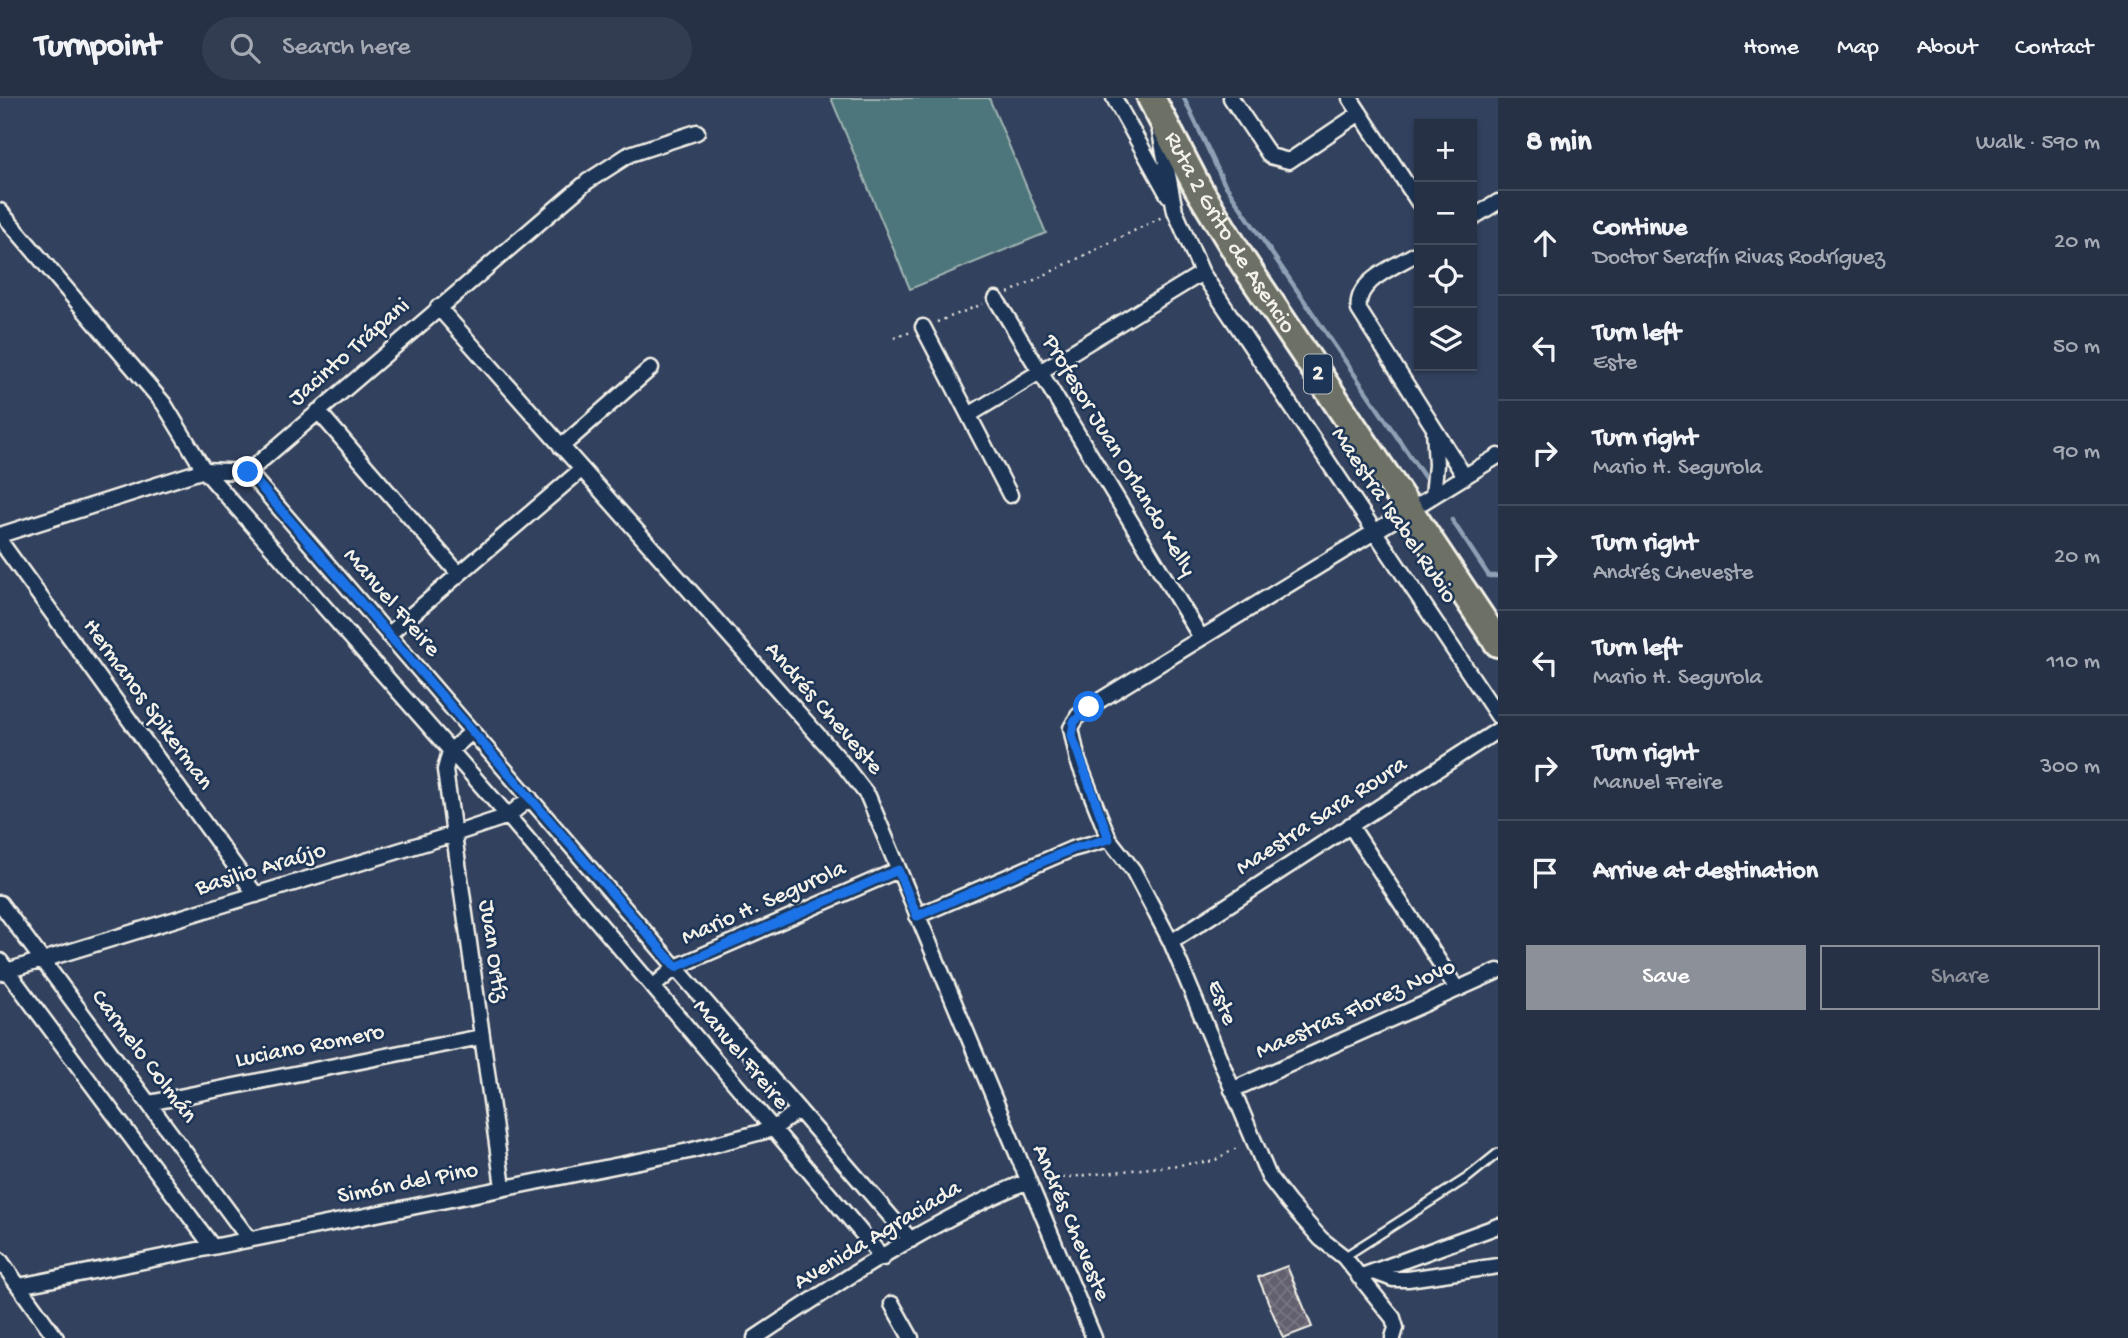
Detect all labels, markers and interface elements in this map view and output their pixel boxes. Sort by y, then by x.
search box [202,17,692,80]
text: Turnpoint [35,29,160,67]
icon: search [226,29,264,67]
text: Search here [282,33,410,64]
text: Home [1743,34,1799,63]
text: Map [1837,34,1879,63]
text: About [1917,34,1977,63]
text: Contact [2015,34,2093,63]
map controls [1414,119,1477,371]
button: + [1414,119,1477,182]
text: 8 min [1526,126,1592,161]
street label: Ruta 2 Grito de Asencio [1157,127,1302,340]
text: Walk · 590 m [1976,130,2100,157]
button: − [1414,182,1477,245]
text: Continue [1593,214,1687,245]
icon: ahead [1526,224,1564,262]
text: 20 m [2054,229,2100,256]
button: locate [1414,245,1477,308]
text: Doctor Serafín Rivas Rodríguez [1593,245,1885,272]
street label: Jacinto Trápani [283,292,417,414]
button: layers [1414,308,1477,371]
text: Turn left [1593,319,1681,350]
street label: Profesor Juan Orlando Kelly [1034,329,1202,582]
icon: left [1526,329,1564,367]
text: 50 m [2053,334,2100,361]
text: Este [1593,350,1637,377]
road number: 2 [1304,354,1332,394]
street label: Maestra Isabel Rubio [1323,422,1463,610]
text: Turn right [1593,424,1697,455]
icon: right [1526,434,1564,472]
text: 90 m [2054,439,2100,466]
text: Mario H. Segurola [1593,455,1762,482]
route end [232,456,263,487]
text: Turn right [1593,529,1697,560]
icon: right [1526,539,1564,577]
street label: Manuel Freire [336,542,447,664]
text: 20 m [2054,544,2100,571]
text: Andrés Cheveste [1593,560,1753,587]
street label: Hermanos Spikerman [75,614,219,797]
text: Turn left [1593,634,1681,665]
street label: Andrés Cheveste [757,636,889,782]
icon: left [1526,644,1564,682]
text: 110 m [2047,649,2100,676]
text: Mario H. Segurola [1593,665,1762,692]
route start [1073,691,1104,722]
text: Turn right [1593,739,1697,770]
icon: right [1526,749,1564,787]
street label: Maestra Sara Roura [1231,750,1414,883]
text: 300 m [2040,754,2100,781]
text: Manuel Freire [1593,770,1723,797]
street label: Basilio Araújo [191,836,330,904]
icon: arrive [1526,854,1564,892]
street label: Mario H. Segurola [677,855,851,953]
text: Arrive at destination [1593,857,1818,888]
street label: Juan Ortíz [470,898,514,1005]
button: Save [1526,945,1806,1010]
button: Share [1820,945,2100,1010]
street label: Maestras Florez Novo [1252,953,1460,1067]
street label: Este [1199,976,1243,1030]
street label: Carmelo Colmán [83,984,203,1130]
street label: Manuel Freire [685,994,795,1117]
street label: Luciano Romero [233,1018,387,1076]
street label: Andrés Cheveste [1024,1140,1116,1306]
street label: Simón del Pino [335,1156,481,1212]
street label: Avenida Agraciada [789,1174,968,1297]

